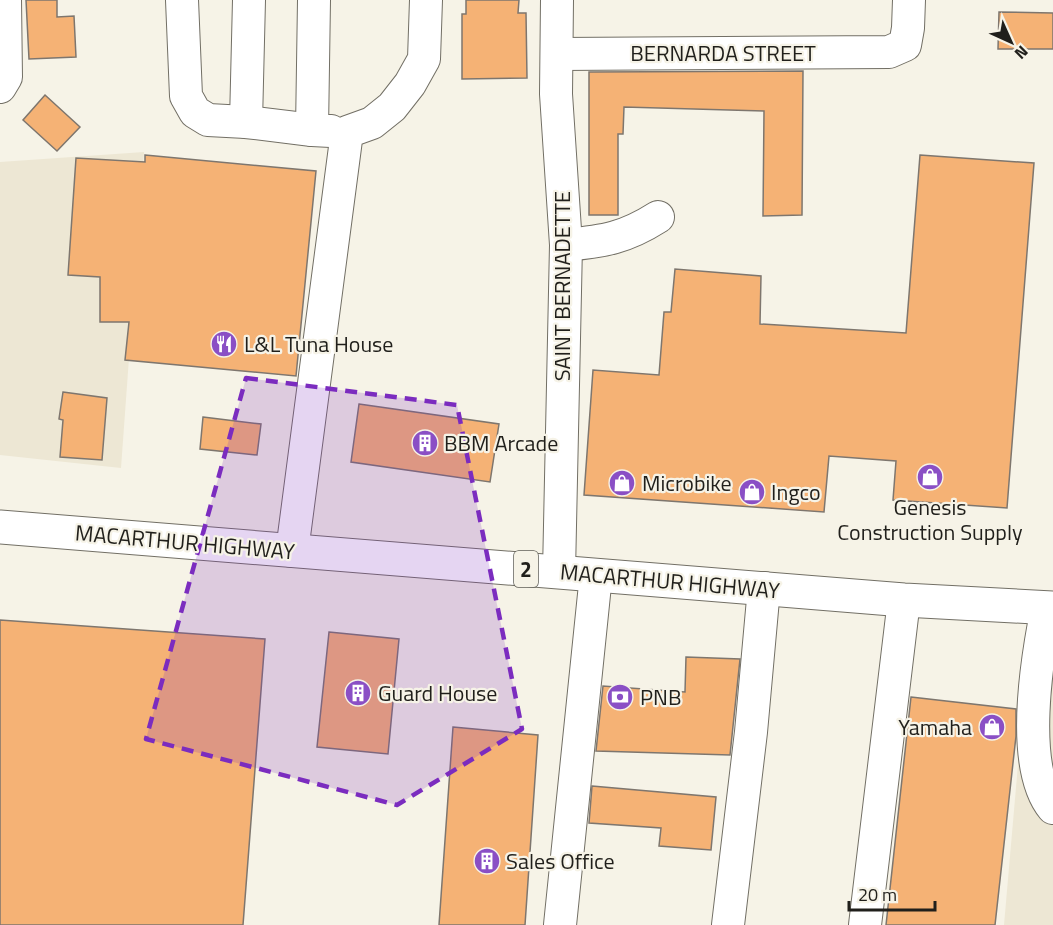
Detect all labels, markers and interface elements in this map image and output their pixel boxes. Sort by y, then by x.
north arrow [981,12,1041,72]
street label: BERNARDA STREET [630,36,816,70]
text: N [1009,40,1034,65]
street label: SAINT BERNADETTE [545,191,579,381]
place label: L&L Tuna House [244,327,393,361]
restaurant icon: L&L Tuna House [209,329,239,359]
place label: BBM Arcade [444,426,558,460]
building icon: BBM Arcade [410,428,440,458]
shop icon: Genesis Construction Supply [915,462,945,492]
place label: Microbike [642,466,732,500]
shop icon: Microbike [607,468,637,498]
place label: Ingco [771,475,821,509]
shop icon: Ingco [737,477,767,507]
place label: Genesis Construction Supply [837,490,1023,549]
street label: MACARTHUR HIGHWAY [74,515,296,569]
road number: 2 [514,551,538,587]
street label: MACARTHUR HIGHWAY [559,554,781,608]
place label: Guard House [378,676,497,710]
building icon: Guard House [343,678,373,708]
place label: PNB [640,680,681,714]
bank icon: PNB [605,682,635,712]
place label: Yamaha [898,710,972,744]
shop icon: Yamaha [977,712,1007,742]
place label: Sales Office [506,844,615,878]
building icon: Sales Office [472,846,502,876]
scale bar [849,874,934,912]
text: 20 m [858,881,897,908]

